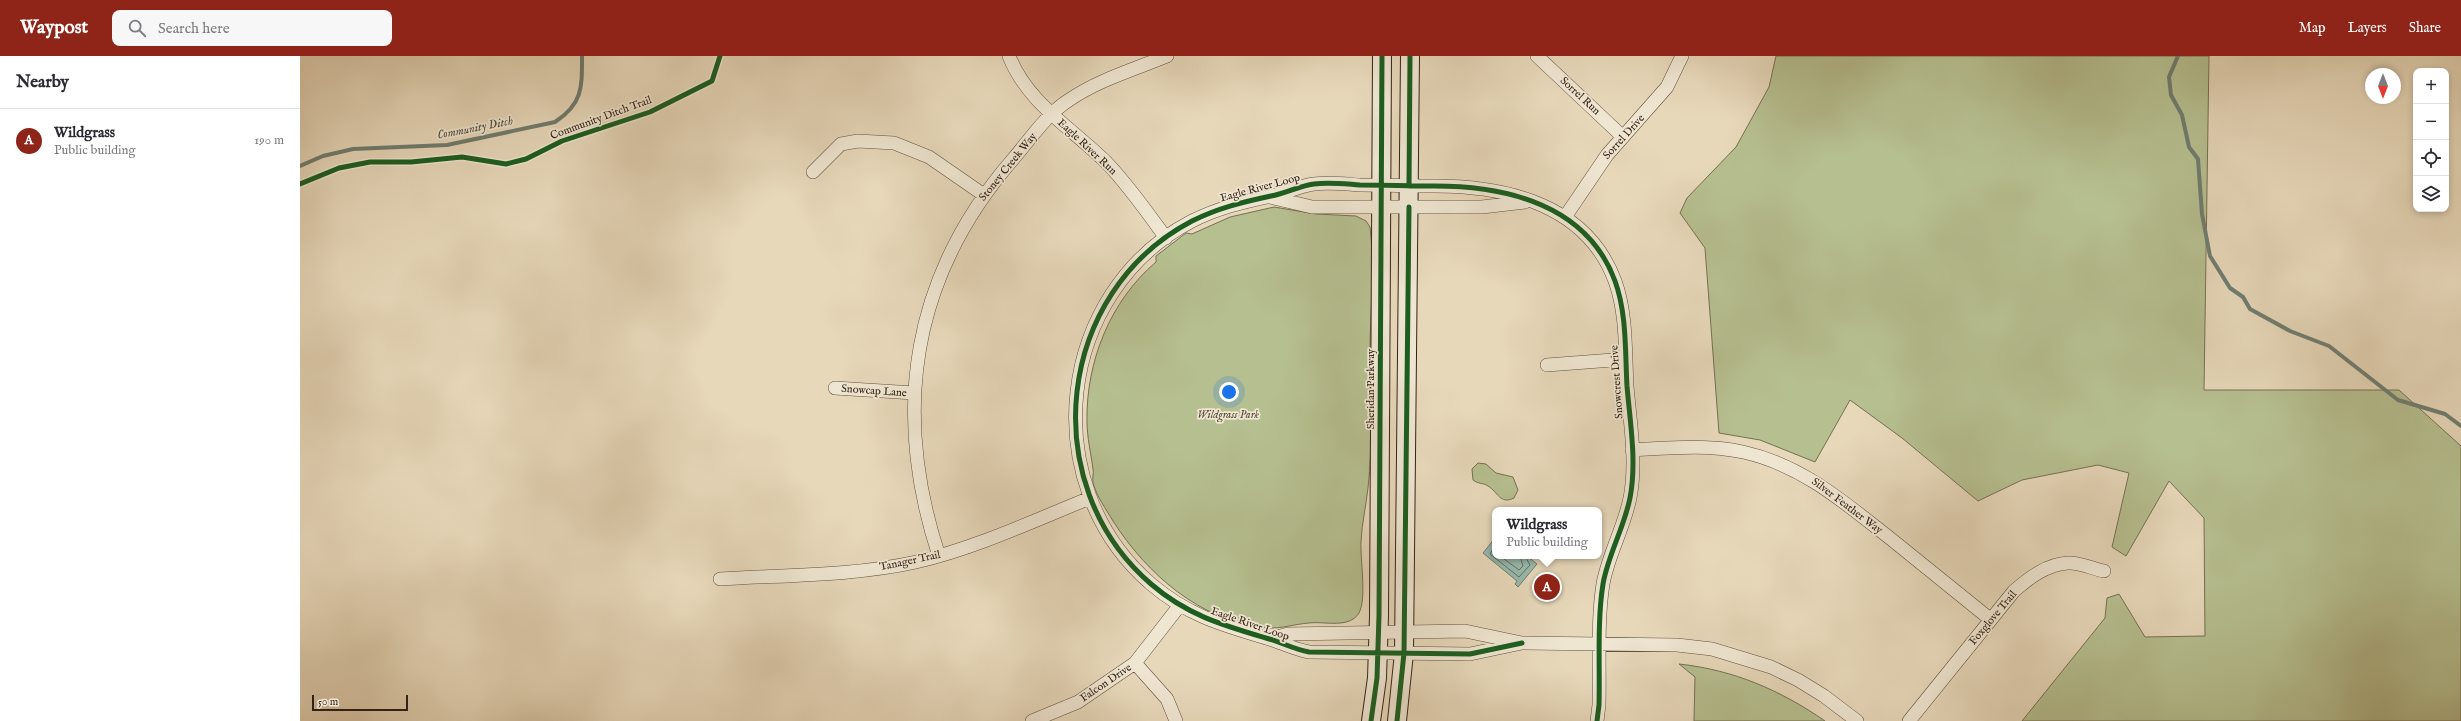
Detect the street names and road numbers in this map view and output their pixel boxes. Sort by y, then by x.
street label: Sorrel Run [1557,74,1603,118]
street label: Community Ditch Trail [548,93,654,143]
street label: Sorrel Drive [1600,112,1648,162]
street label: Eagle River Run [1054,116,1120,178]
street label: Stoney Creek Way [976,129,1040,204]
street label: Eagle River Loop [1219,171,1301,205]
street label: Snowcrest Drive [1607,345,1627,419]
street label: Sheridan Parkway [1364,348,1378,429]
street label: Snowcap Lane [841,382,907,400]
street label: Silver Feather Way [1809,475,1886,538]
street label: Tanager Trail [878,548,942,574]
street label: Foxglove Trail [1966,588,2020,648]
street label: Eagle River Loop [1209,604,1291,644]
street label: Falcon Drive [1078,661,1134,705]

